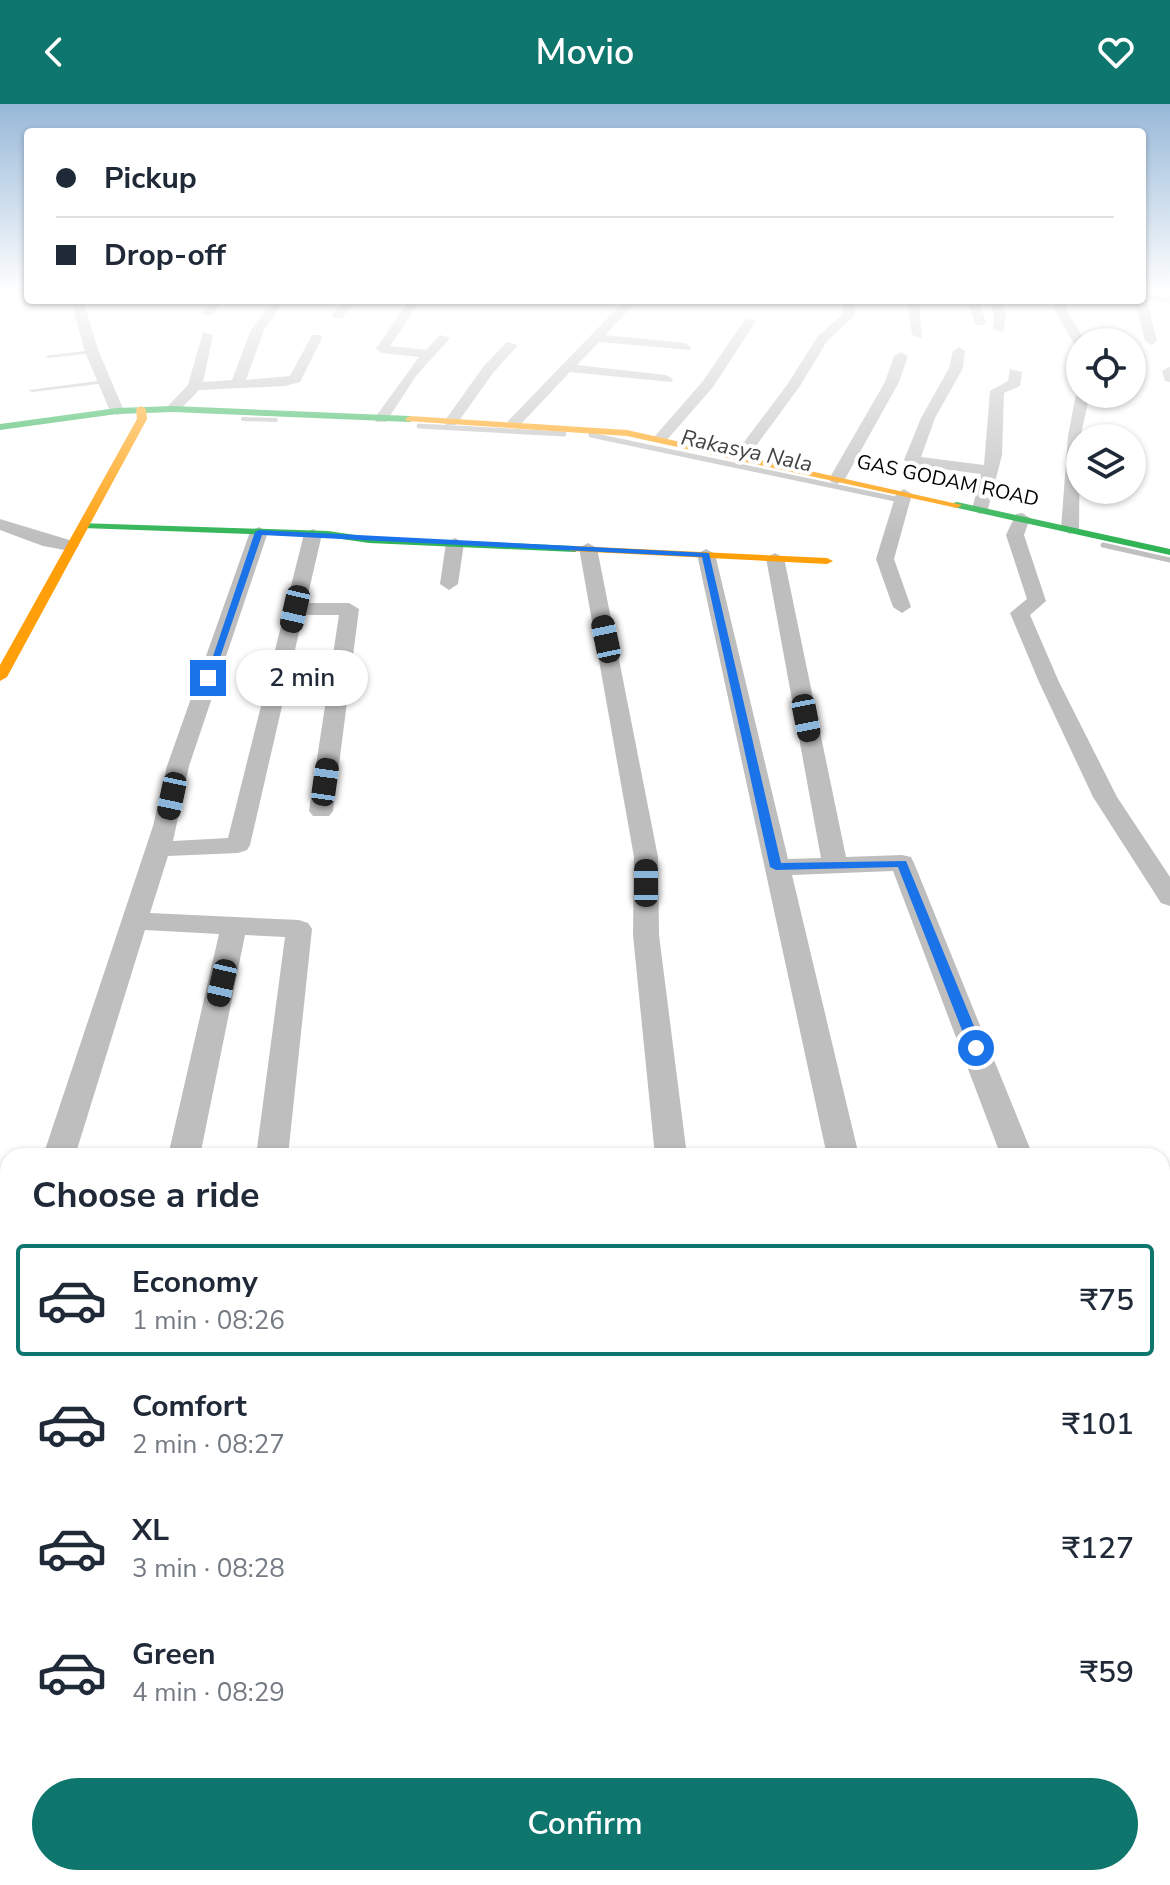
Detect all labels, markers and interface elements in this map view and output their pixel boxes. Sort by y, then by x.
text: Movio [536,28,634,77]
icon: back [32,30,76,74]
icon: heart [1094,30,1138,74]
text: Pickup [104,158,197,199]
text: Drop-off [104,235,226,276]
map controls [1066,328,1146,504]
button: locate [1066,328,1146,408]
water label: Rakasya Nala [678,422,815,480]
button: layers [1066,424,1146,504]
street label: GAS GODAM ROAD [854,448,1041,513]
car [278,583,312,635]
car [589,613,623,665]
callout: 2 min [236,650,368,706]
route end [190,660,226,696]
text: 2 min [269,660,335,695]
car [790,692,822,744]
car [310,757,340,807]
car [155,770,189,822]
car [634,859,658,907]
car [205,957,239,1009]
route start [958,1030,994,1066]
text: Choose a ride [32,1171,260,1220]
text: Economy [132,1262,258,1303]
icon: car [36,1264,108,1336]
text: ₹75 [1080,1280,1134,1321]
text: 1 min · 08:26 [132,1303,285,1338]
text: Comfort [132,1386,247,1427]
icon: car [36,1388,108,1460]
text: ₹101 [1062,1404,1134,1445]
text: 2 min · 08:27 [132,1427,285,1462]
text: XL [132,1510,169,1551]
icon: car [36,1512,108,1584]
text: ₹127 [1062,1528,1134,1569]
text: 3 min · 08:28 [132,1551,285,1586]
text: Green [132,1634,216,1675]
icon: car [36,1636,108,1708]
text: ₹59 [1080,1652,1134,1693]
text: 4 min · 08:29 [132,1675,285,1710]
button: Confirm [32,1778,1138,1870]

